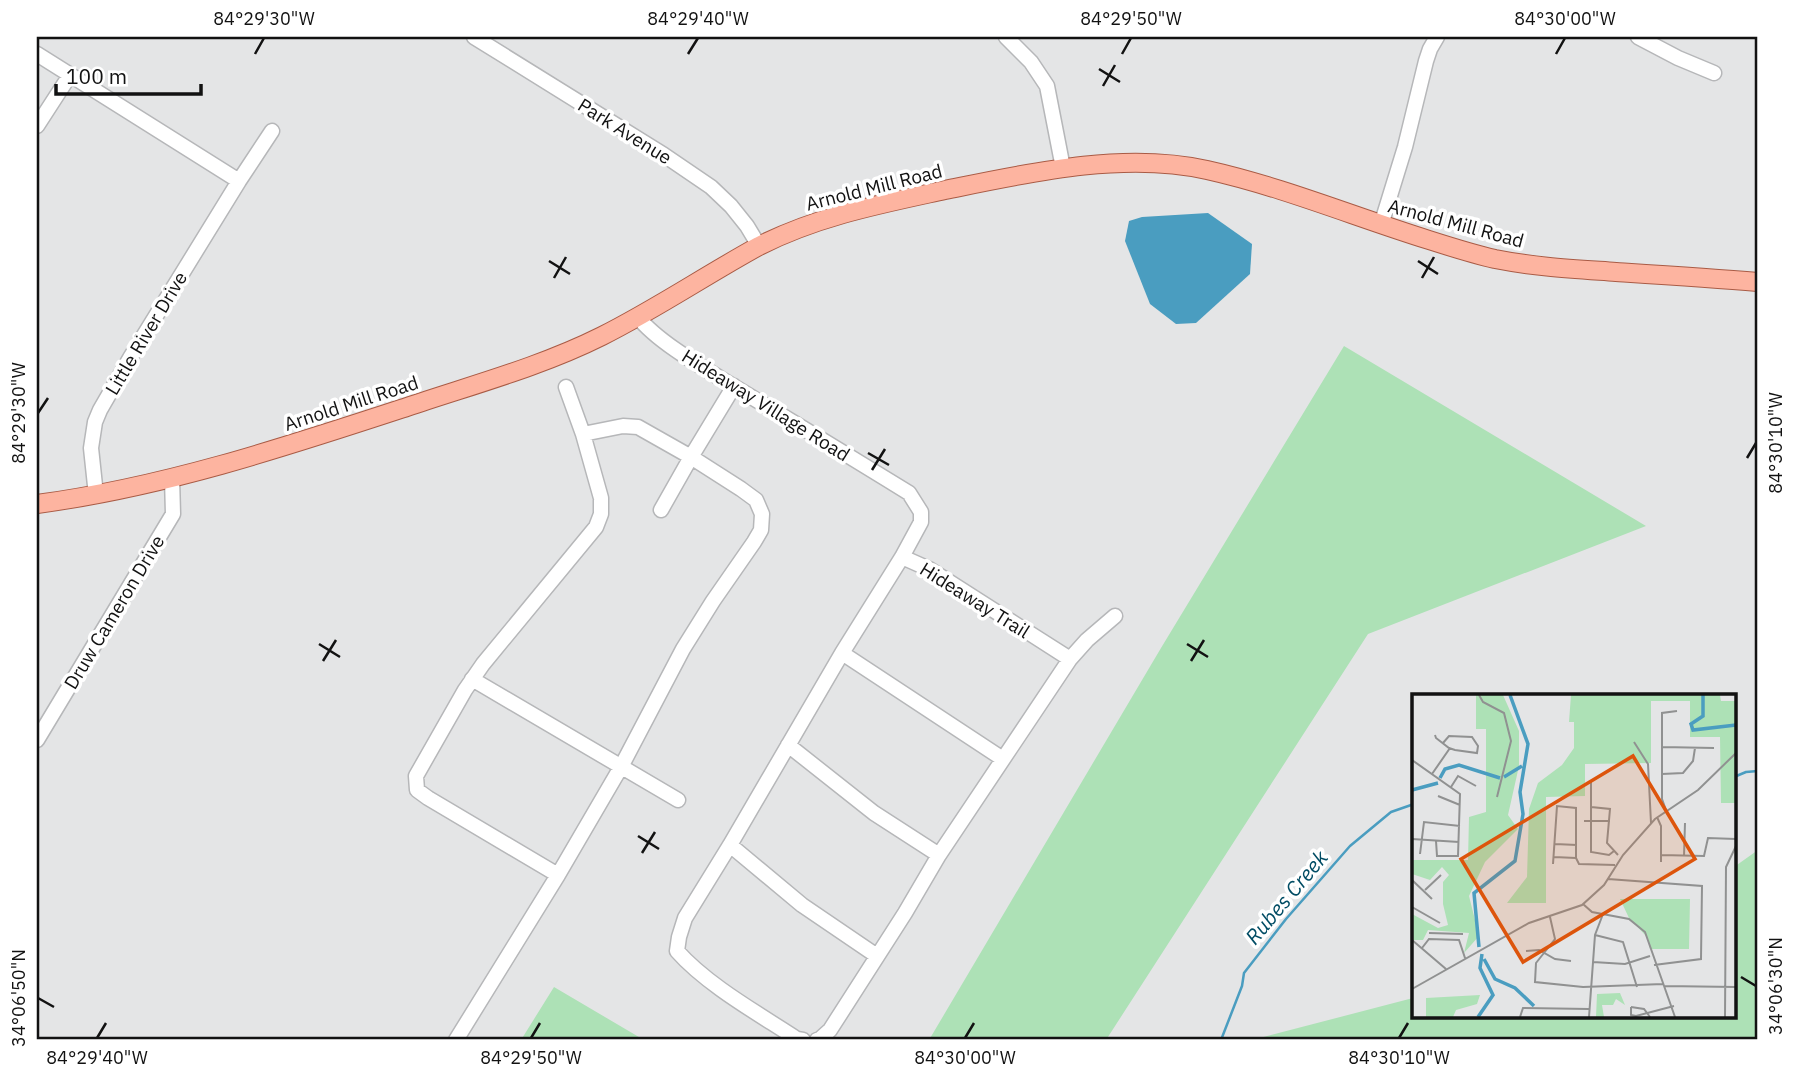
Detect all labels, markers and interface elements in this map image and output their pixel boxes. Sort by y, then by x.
text: 84°29'30"W [213,7,315,30]
text: 84°29'40"W [647,7,749,30]
text: 84°29'50"W [1080,7,1182,30]
text: 84°30'00"W [1514,7,1616,30]
scale bar [56,52,201,96]
text: 100 m [66,62,127,90]
street label: Park Avenue [574,93,676,169]
street label: Arnold Mill Road [803,158,945,216]
street label: Arnold Mill Road [1385,193,1527,253]
street label: Little River Drive [100,267,192,399]
street label: Hideaway Village Road [678,344,854,466]
text: 84°29'30"W [7,362,30,464]
street label: Arnold Mill Road [281,370,421,436]
text: 84°30'10"W [1764,392,1787,494]
street label: Druw Cameron Drive [59,531,169,693]
street label: Hideaway Trail [916,557,1034,643]
inset map [1412,694,1736,1018]
water label: Rubes Creek [1238,843,1334,950]
text: 34°06'30"N [1764,937,1787,1035]
text: 34°06'50"N [7,949,30,1047]
text: 84°29'40"W [46,1046,148,1069]
text: 84°29'50"W [480,1046,582,1069]
text: 84°30'00"W [914,1046,1016,1069]
text: 84°30'10"W [1348,1046,1450,1069]

